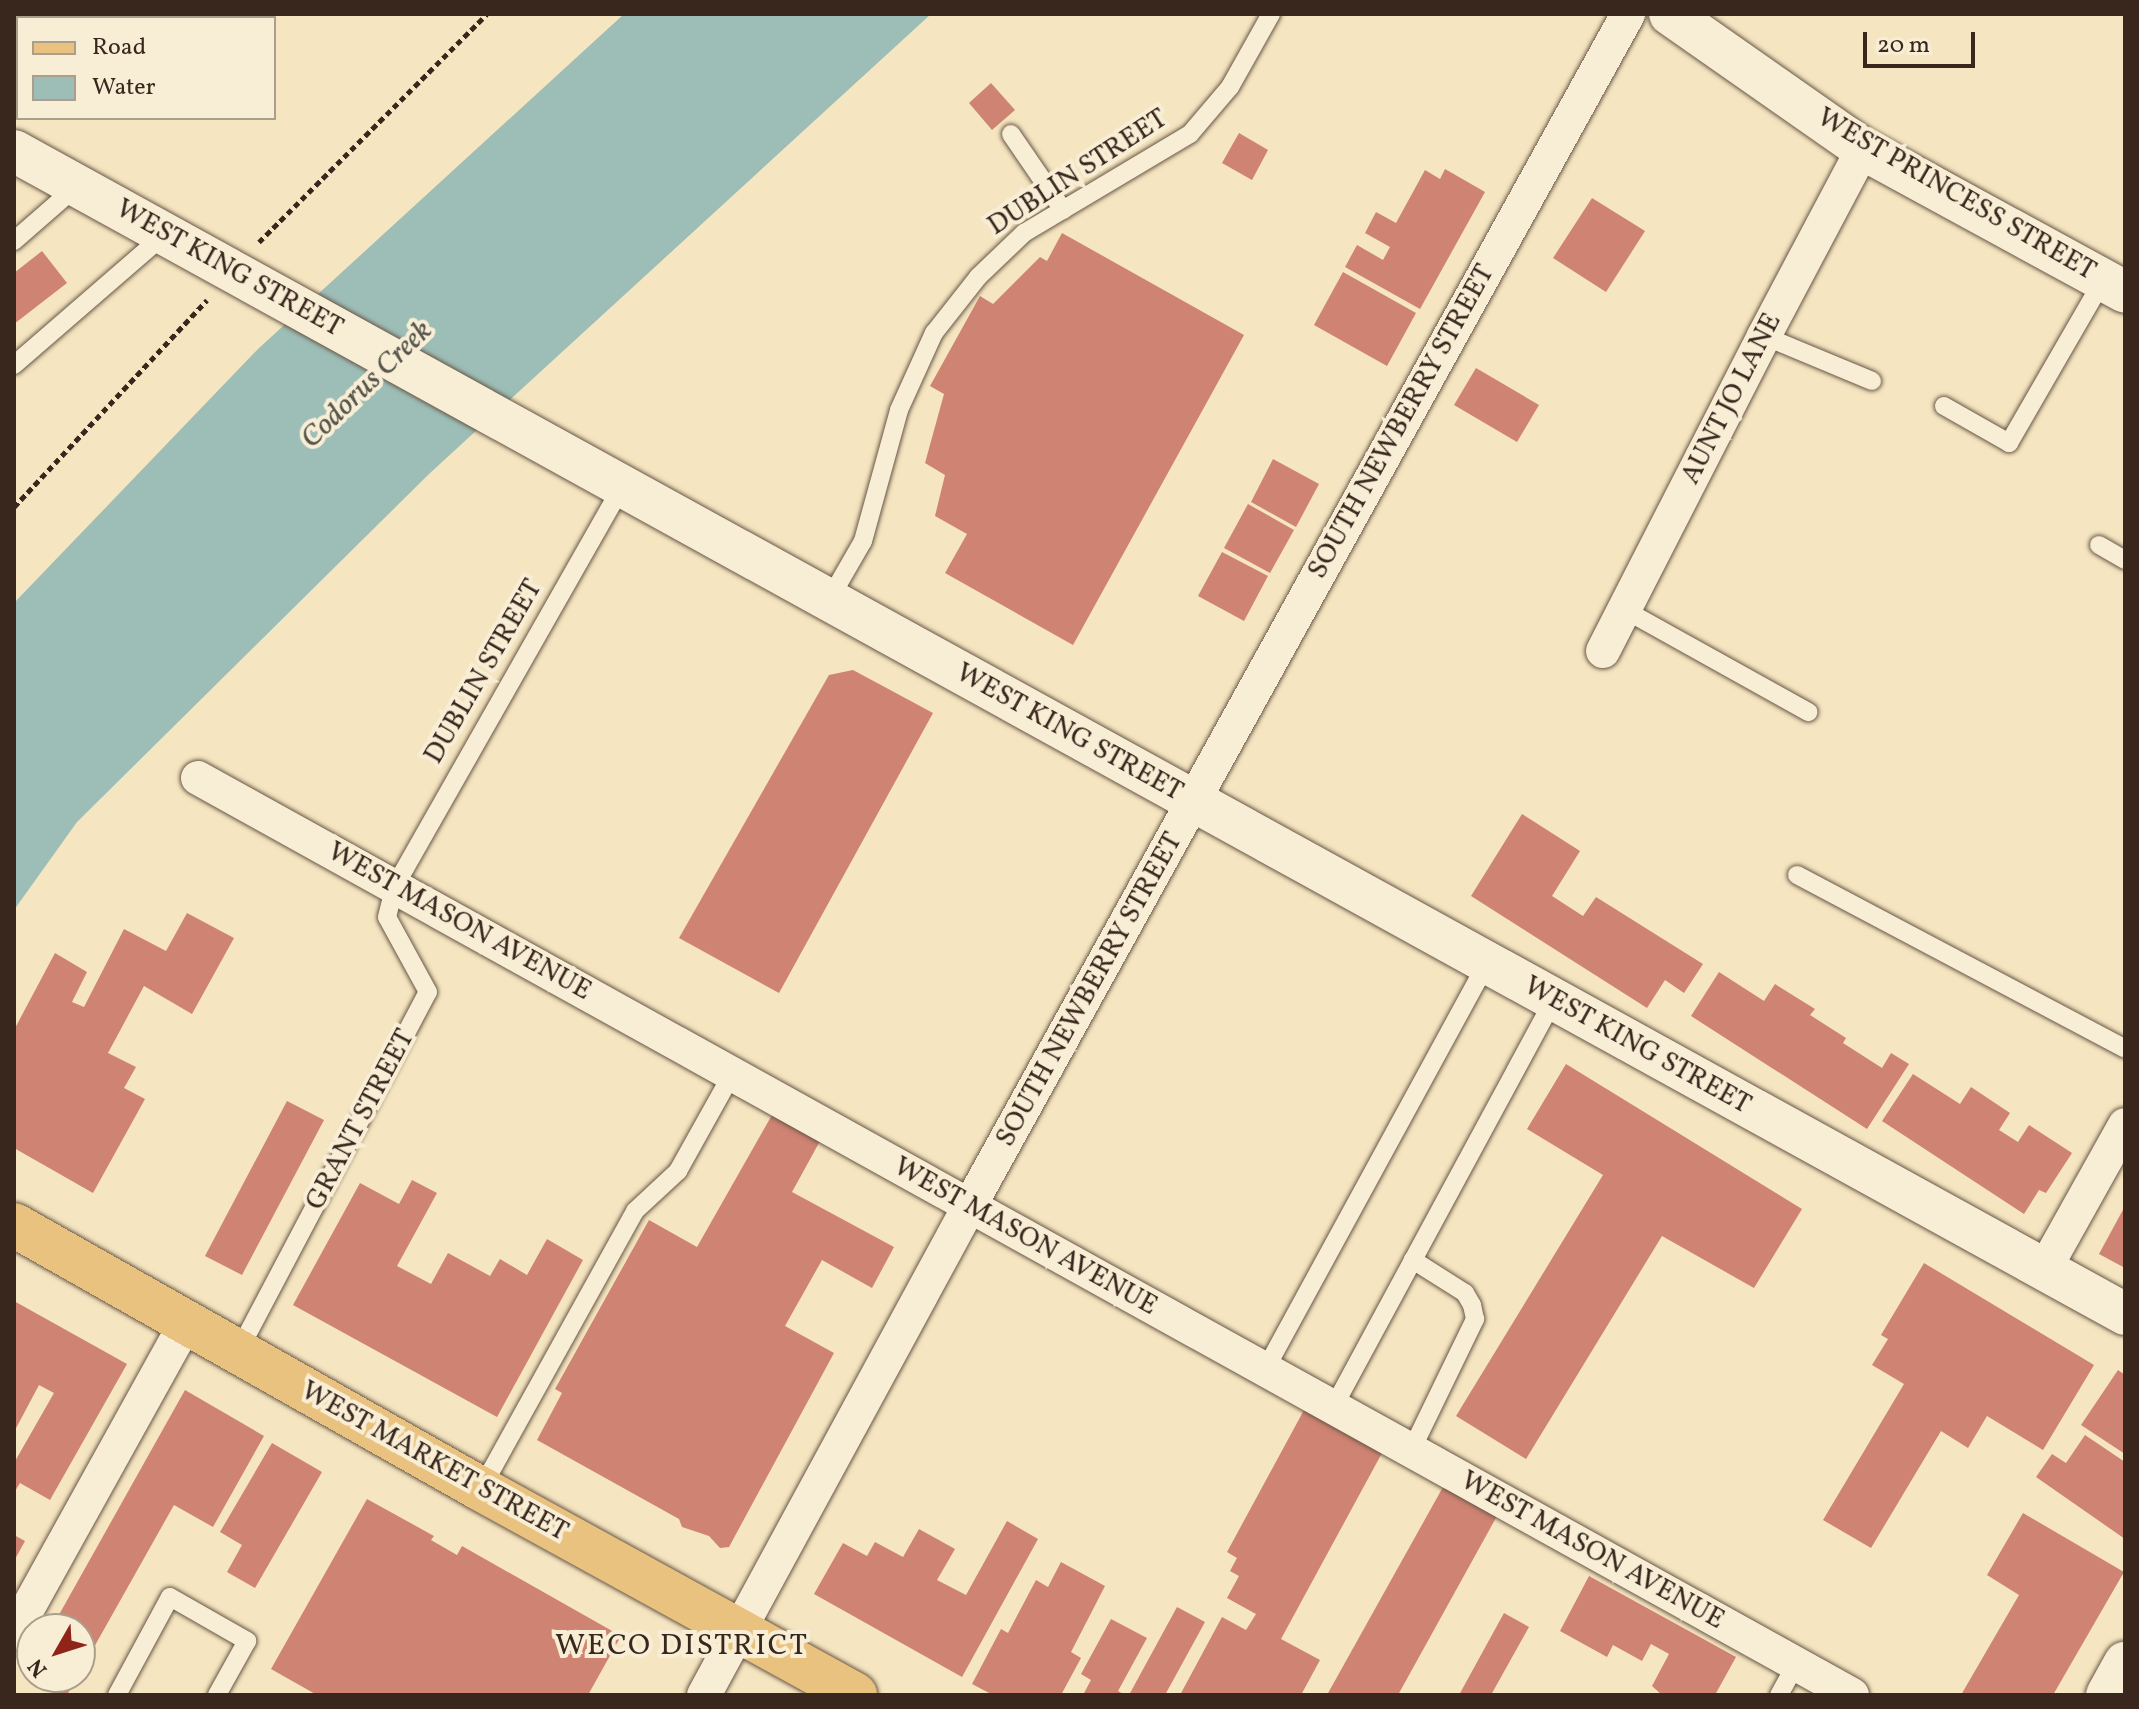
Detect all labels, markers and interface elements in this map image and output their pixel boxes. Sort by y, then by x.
legend [16,16,276,120]
scale bar [1867,16,1979,66]
text: 20 m [1877,29,1930,63]
text: Road [92,31,146,65]
text: Water [92,71,156,105]
street label: WEST PRINCESS STREET [1810,101,2102,289]
street label: DUBLIN STREET [982,102,1174,244]
street label: WEST KING STREET [109,192,349,346]
street label: SOUTH NEWBERRY STREET [1301,259,1503,585]
street label: AUNT JO LANE [1674,307,1790,491]
water label: Codorus Creek [294,313,440,457]
street label: DUBLIN STREET [418,574,550,770]
street label: WEST KING STREET [949,656,1189,810]
street label: SOUTH NEWBERRY STREET [989,827,1191,1153]
street label: WEST MASON AVENUE [321,835,597,1009]
street label: WEST KING STREET [1517,969,1757,1123]
street label: GRANT STREET [299,1024,423,1216]
street label: WEST MASON AVENUE [887,1150,1163,1324]
street label: WEST MARKET STREET [294,1374,574,1550]
street label: WEST MASON AVENUE [1454,1464,1730,1638]
north arrow [16,1613,96,1693]
district label: WECO DISTRICT [555,1628,809,1664]
text: N [21,1651,56,1683]

